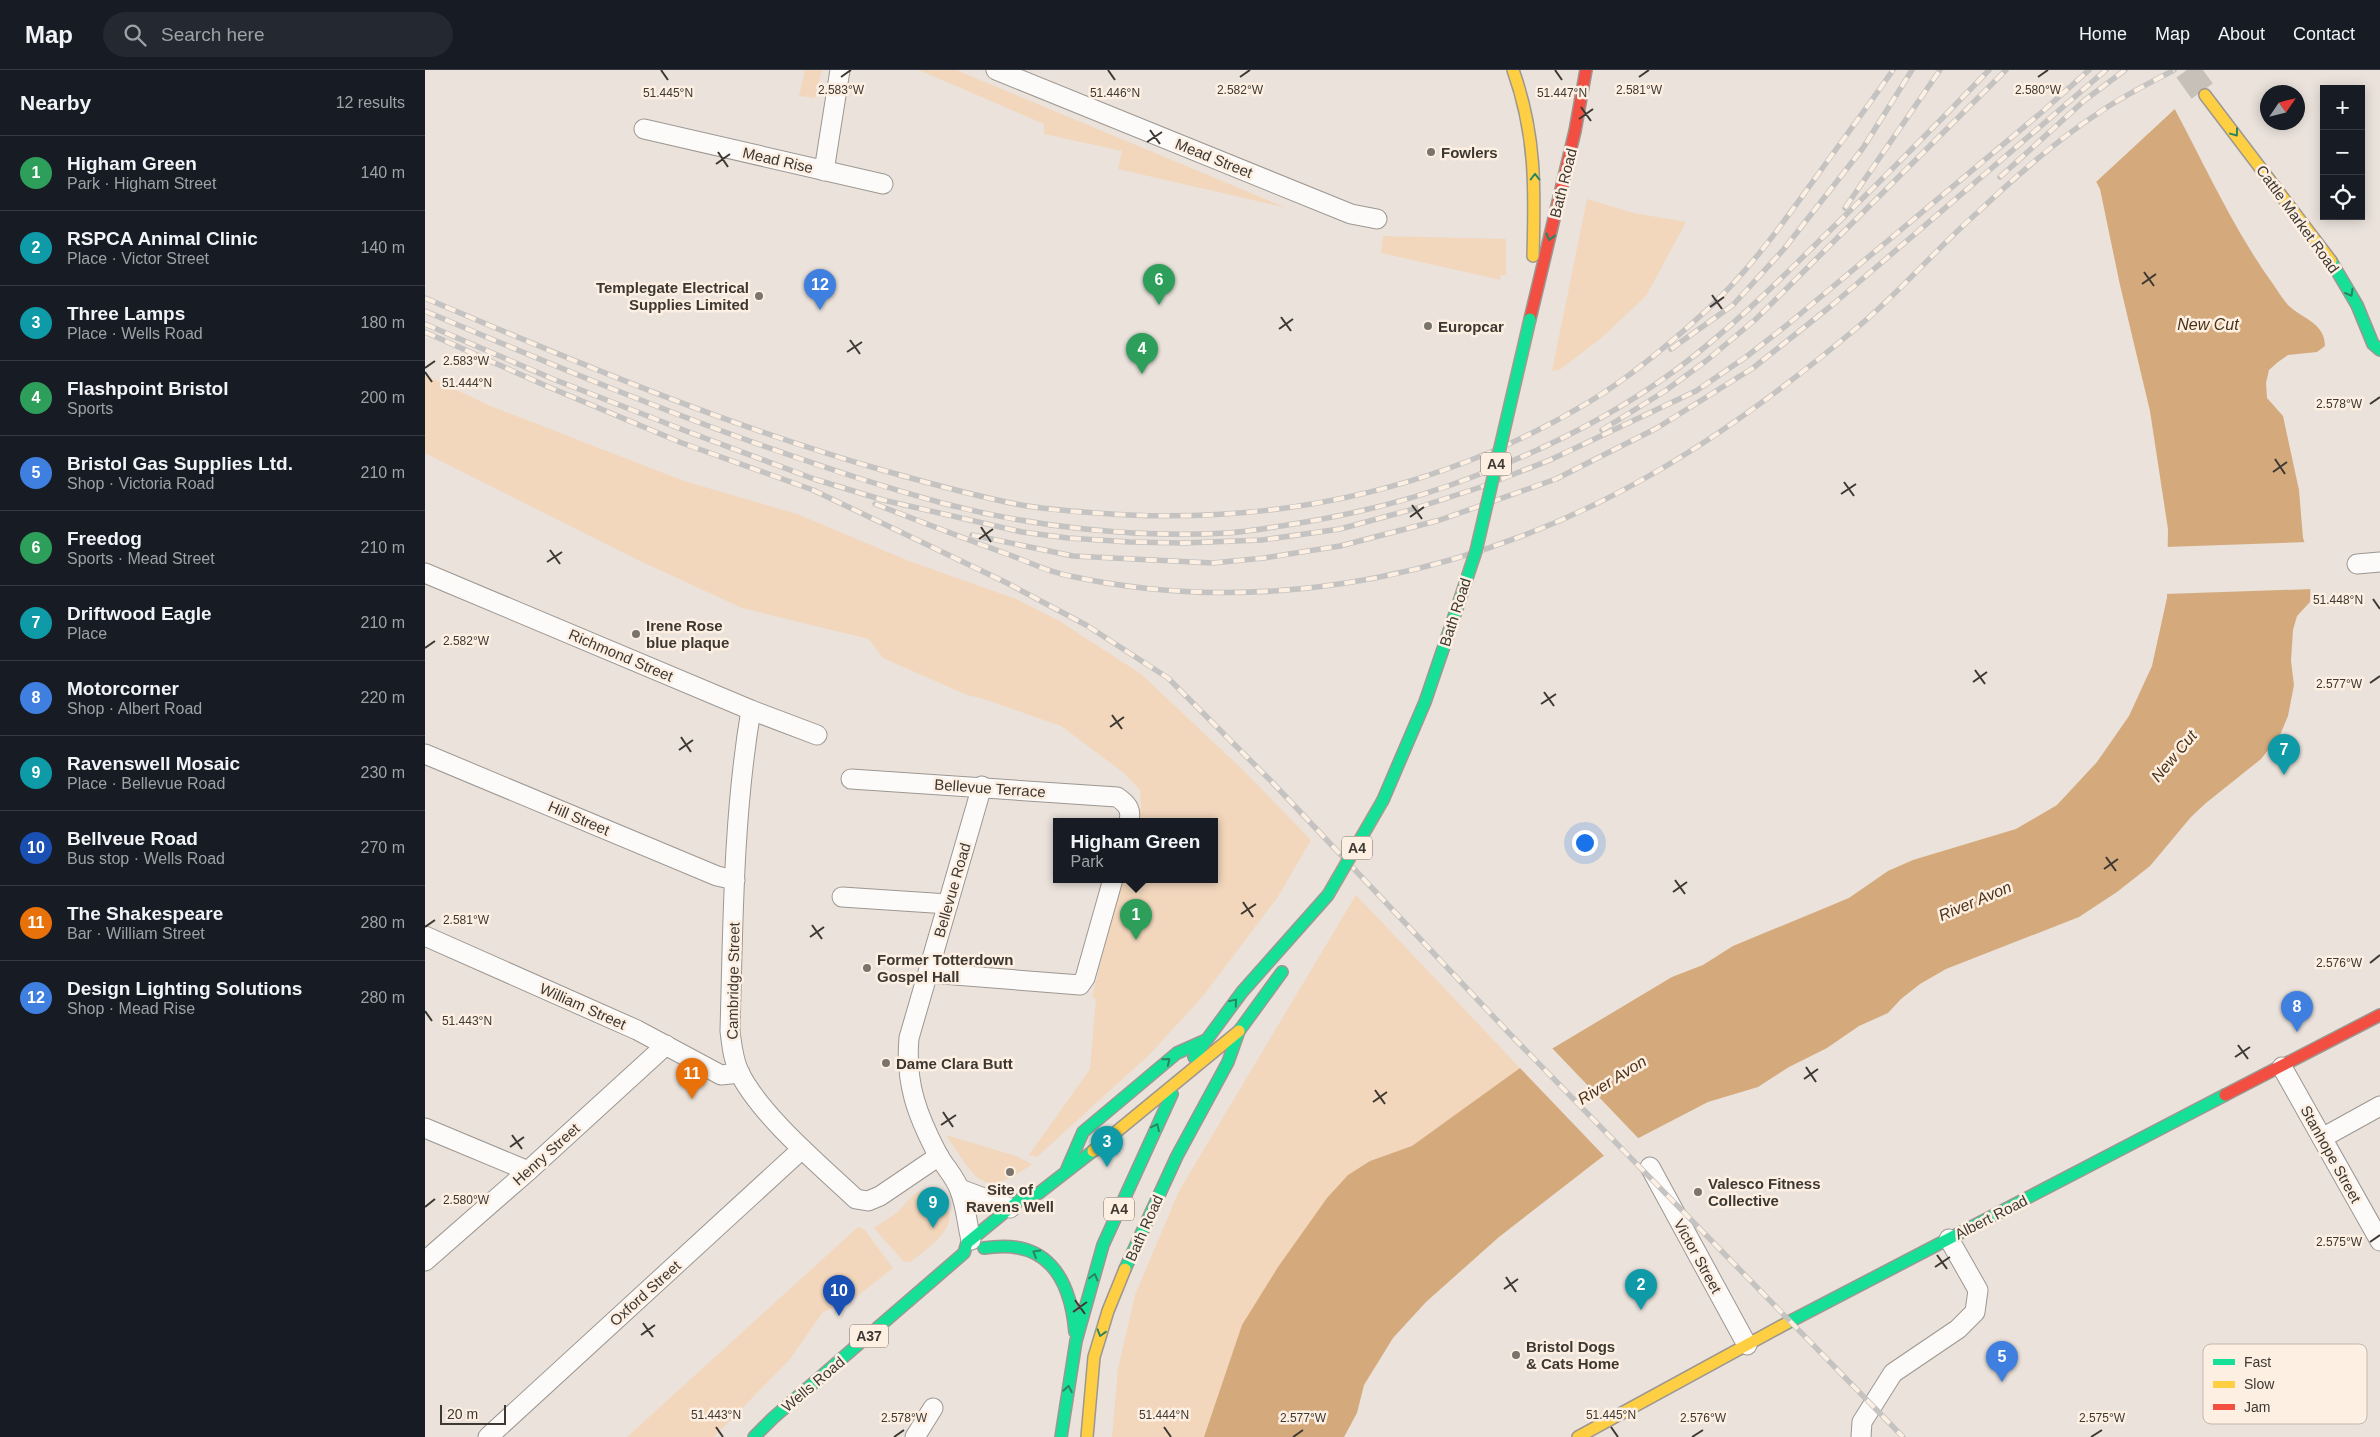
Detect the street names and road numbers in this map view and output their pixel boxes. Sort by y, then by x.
street label: Mead Street [1173,135,1256,181]
street label: Mead Rise [741,144,815,176]
street label: Bath Road [1546,147,1580,219]
street label: Cattle Market Road [2253,162,2343,276]
road number: A4 [1481,452,1511,476]
street label: Bath Road [1436,576,1474,648]
street label: Richmond Street [566,625,677,685]
street label: Bellevue Terrace [934,776,1046,800]
street label: Hill Street [546,797,613,839]
road number: A4 [1342,836,1372,860]
street label: Bellevue Road [930,841,974,939]
street label: Cambridge Street [723,921,743,1040]
street label: William Street [537,979,629,1033]
street label: Stanhope Street [2297,1102,2365,1206]
street label: Henry Street [509,1119,584,1188]
street label: Albert Road [1952,1191,2030,1243]
street label: Bath Road [1122,1192,1166,1264]
road number: A4 [1104,1198,1134,1220]
street label: Victor Street [1671,1216,1726,1297]
street label: Oxford Street [606,1256,684,1329]
road number: A37 [850,1324,888,1348]
street label: Wells Road [778,1353,848,1415]

